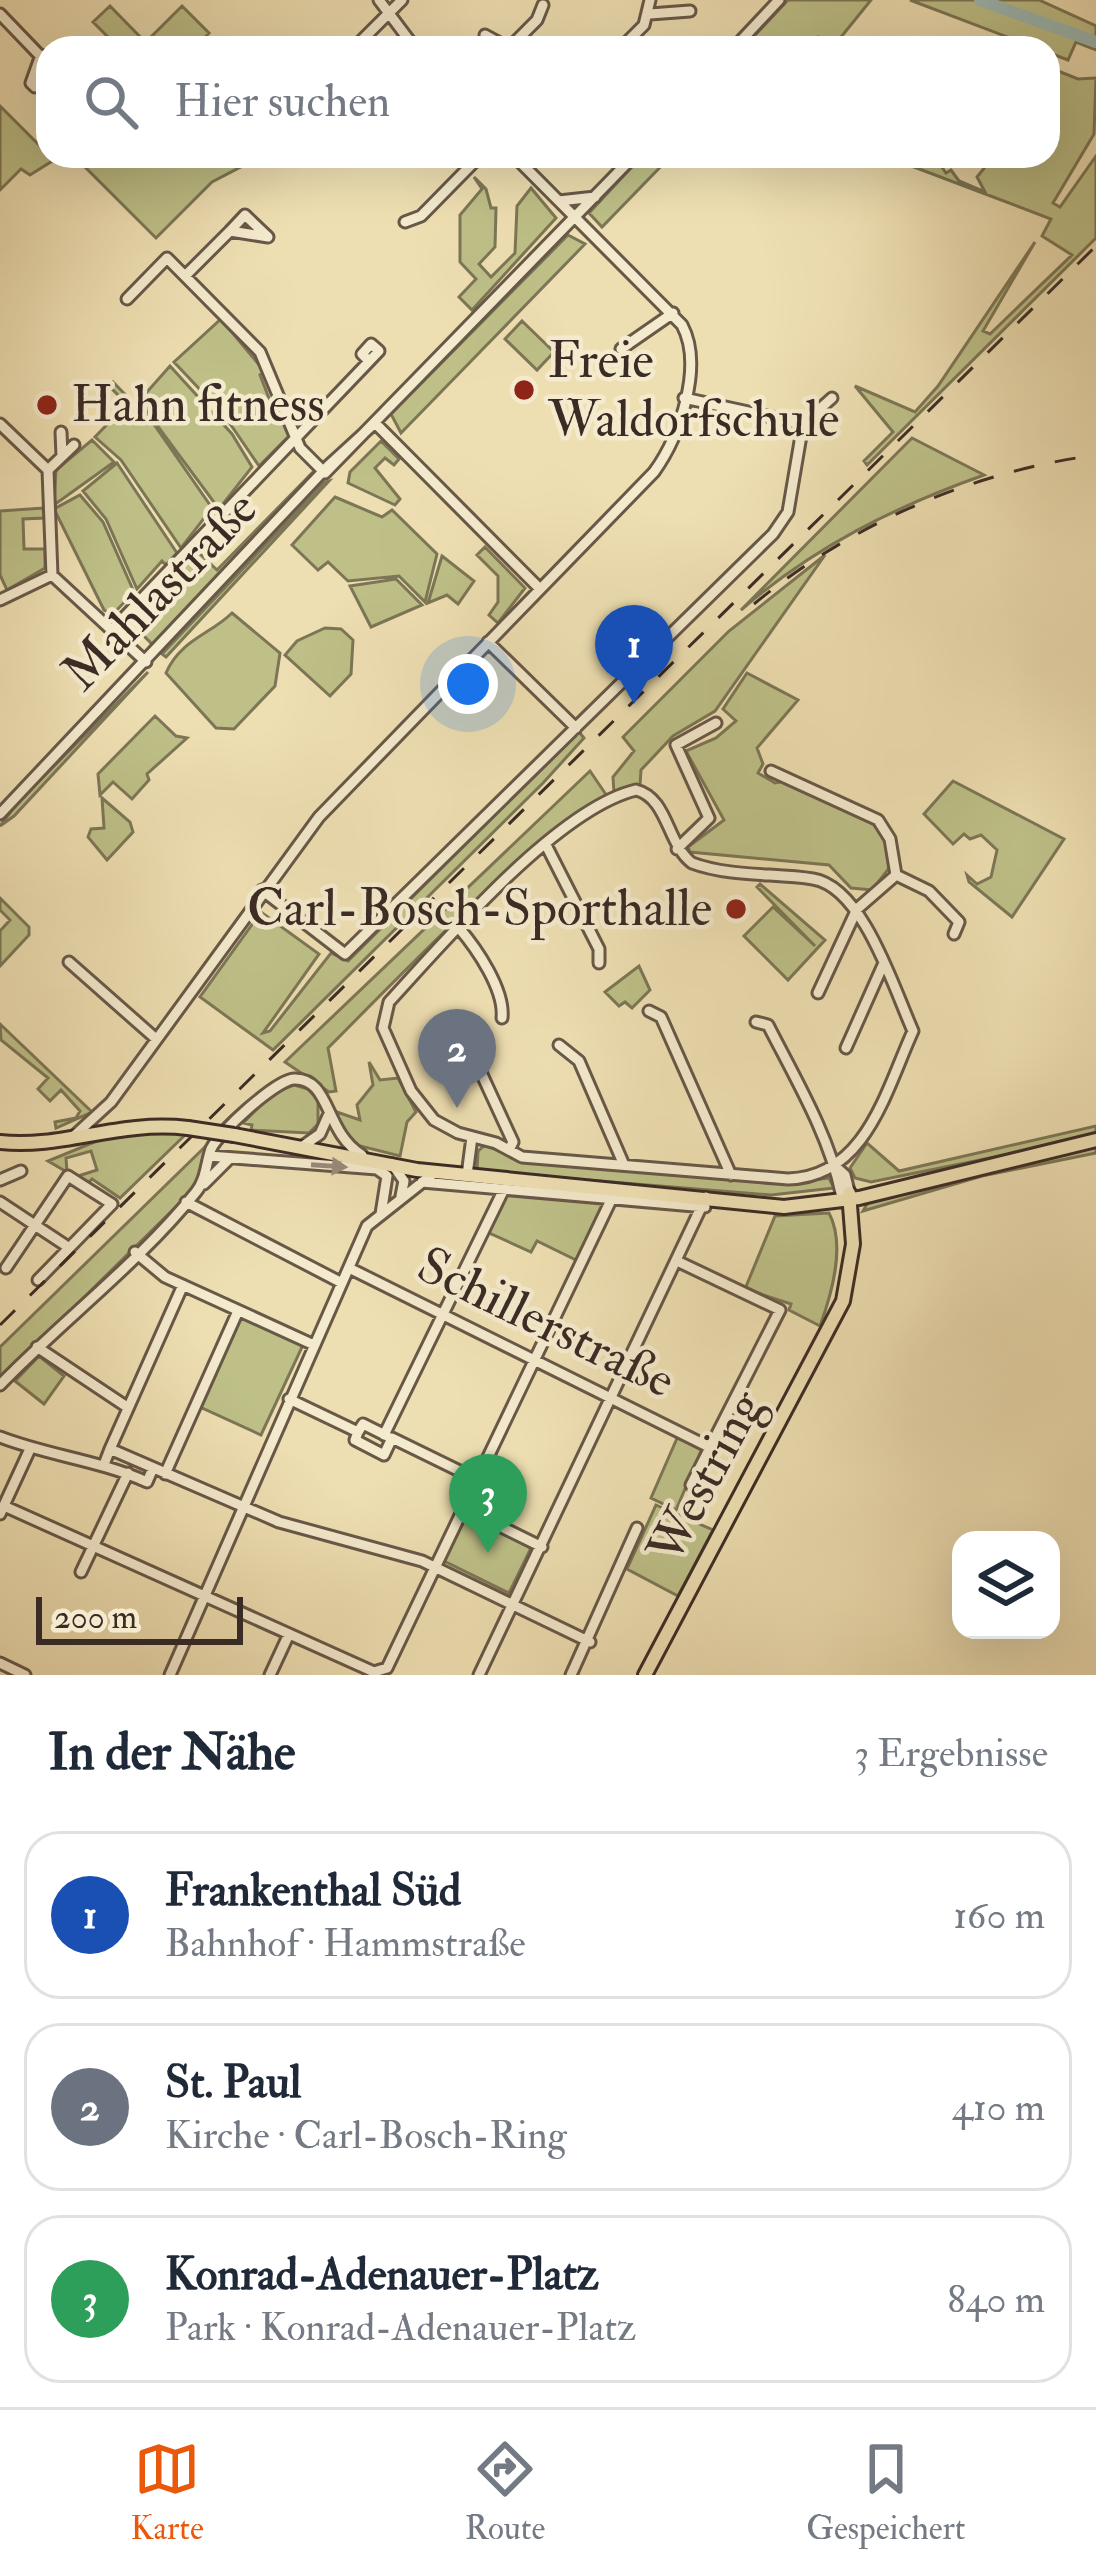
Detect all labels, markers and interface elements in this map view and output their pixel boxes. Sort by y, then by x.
search box [36,36,1060,168]
icon: search [78,69,144,135]
text: Hier suchen [174,74,390,130]
place label: Freie Waldorfschule [547,329,839,452]
place label: Hahn fitness [71,373,325,437]
marker: Freie Waldorfschule [511,377,537,403]
marker: Hahn fitness [34,392,60,418]
street label: Mahlastraße [49,478,271,704]
pin: 1 [595,605,673,704]
your location [438,654,498,714]
place label: Carl-Bosch-Sporthalle [247,877,712,941]
marker: Carl-Bosch-Sporthalle [723,896,749,922]
pin: 2 [418,1009,496,1108]
one-way arrow [311,1156,348,1175]
street label: Schillerstraße [407,1233,685,1413]
street label: Westring [633,1379,778,1575]
pin: 3 [449,1454,527,1553]
map controls [952,1531,1060,1639]
button: layers [952,1531,1060,1639]
scale bar [36,1591,243,1644]
text: 200 m [54,1597,137,1638]
text: In der Nähe [48,1721,295,1785]
text: 3 Ergebnisse [854,1729,1048,1778]
text: Frankenthal Süd [165,1863,461,1919]
text: 1 [83,1891,97,1940]
text: 160 m [953,1891,1045,1940]
text: Bahnhof · Hammstraße [165,1919,526,1968]
text: St. Paul [165,2055,301,2111]
text: 2 [80,2083,100,2132]
text: 410 m [952,2083,1045,2132]
text: Kirche · Carl-Bosch-Ring [165,2111,567,2160]
text: Konrad-Adenauer-Platz [165,2247,599,2303]
text: 3 [83,2275,97,2324]
text: 840 m [947,2275,1045,2324]
text: Park · Konrad-Adenauer-Platz [165,2303,636,2352]
tab: Karte [130,2436,204,2549]
tab: Route [465,2436,545,2549]
tab: Gespeichert [806,2436,966,2549]

